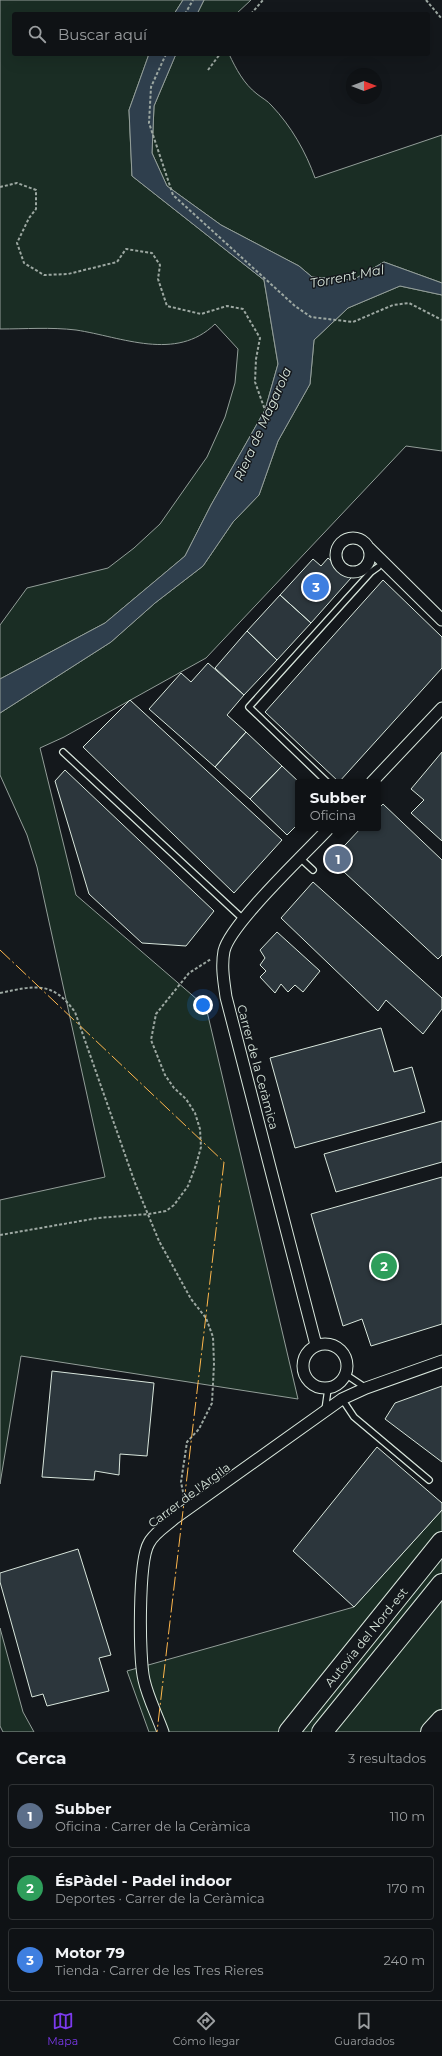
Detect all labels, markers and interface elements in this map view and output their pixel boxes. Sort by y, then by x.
search box [12,12,430,56]
icon: search [26,23,48,45]
text: Buscar aquí [58,25,147,44]
north arrow [346,68,382,104]
water label: Torrent Mal [309,261,386,291]
water label: Riera de Magarola [230,365,294,483]
pin: 3 [303,572,329,602]
popup [295,779,381,831]
text: Subber [310,788,366,807]
text: Oficina [310,807,356,823]
pin: 1 [325,844,351,874]
your location [193,995,213,1015]
street label: Carrer de la Ceràmica [234,1003,282,1131]
pin: 2 [371,1251,397,1281]
street label: Carrer de l'Argila [145,1459,233,1531]
street label: Autovia del Nord-est [321,1584,411,1690]
text: Cerca [16,1748,66,1768]
text: 3 resultados [348,1750,426,1766]
text: Subber [55,1799,112,1818]
text: 1 [27,1808,33,1824]
text: 110 m [390,1808,425,1824]
text: Oficina · Carrer de la Ceràmica [55,1818,251,1834]
text: ÉsPàdel - Padel indoor [55,1871,232,1890]
text: 2 [26,1880,34,1896]
text: 170 m [387,1880,425,1896]
text: Deportes · Carrer de la Ceràmica [55,1890,265,1906]
text: Motor 79 [55,1943,125,1962]
text: 3 [26,1952,34,1968]
text: 240 m [384,1952,425,1968]
text: Tienda · Carrer de les Tres Rieres [55,1962,264,1978]
tab: Mapa [47,2010,78,2048]
tab: Cómo llegar [173,2010,240,2048]
tab: Guardados [334,2010,395,2048]

